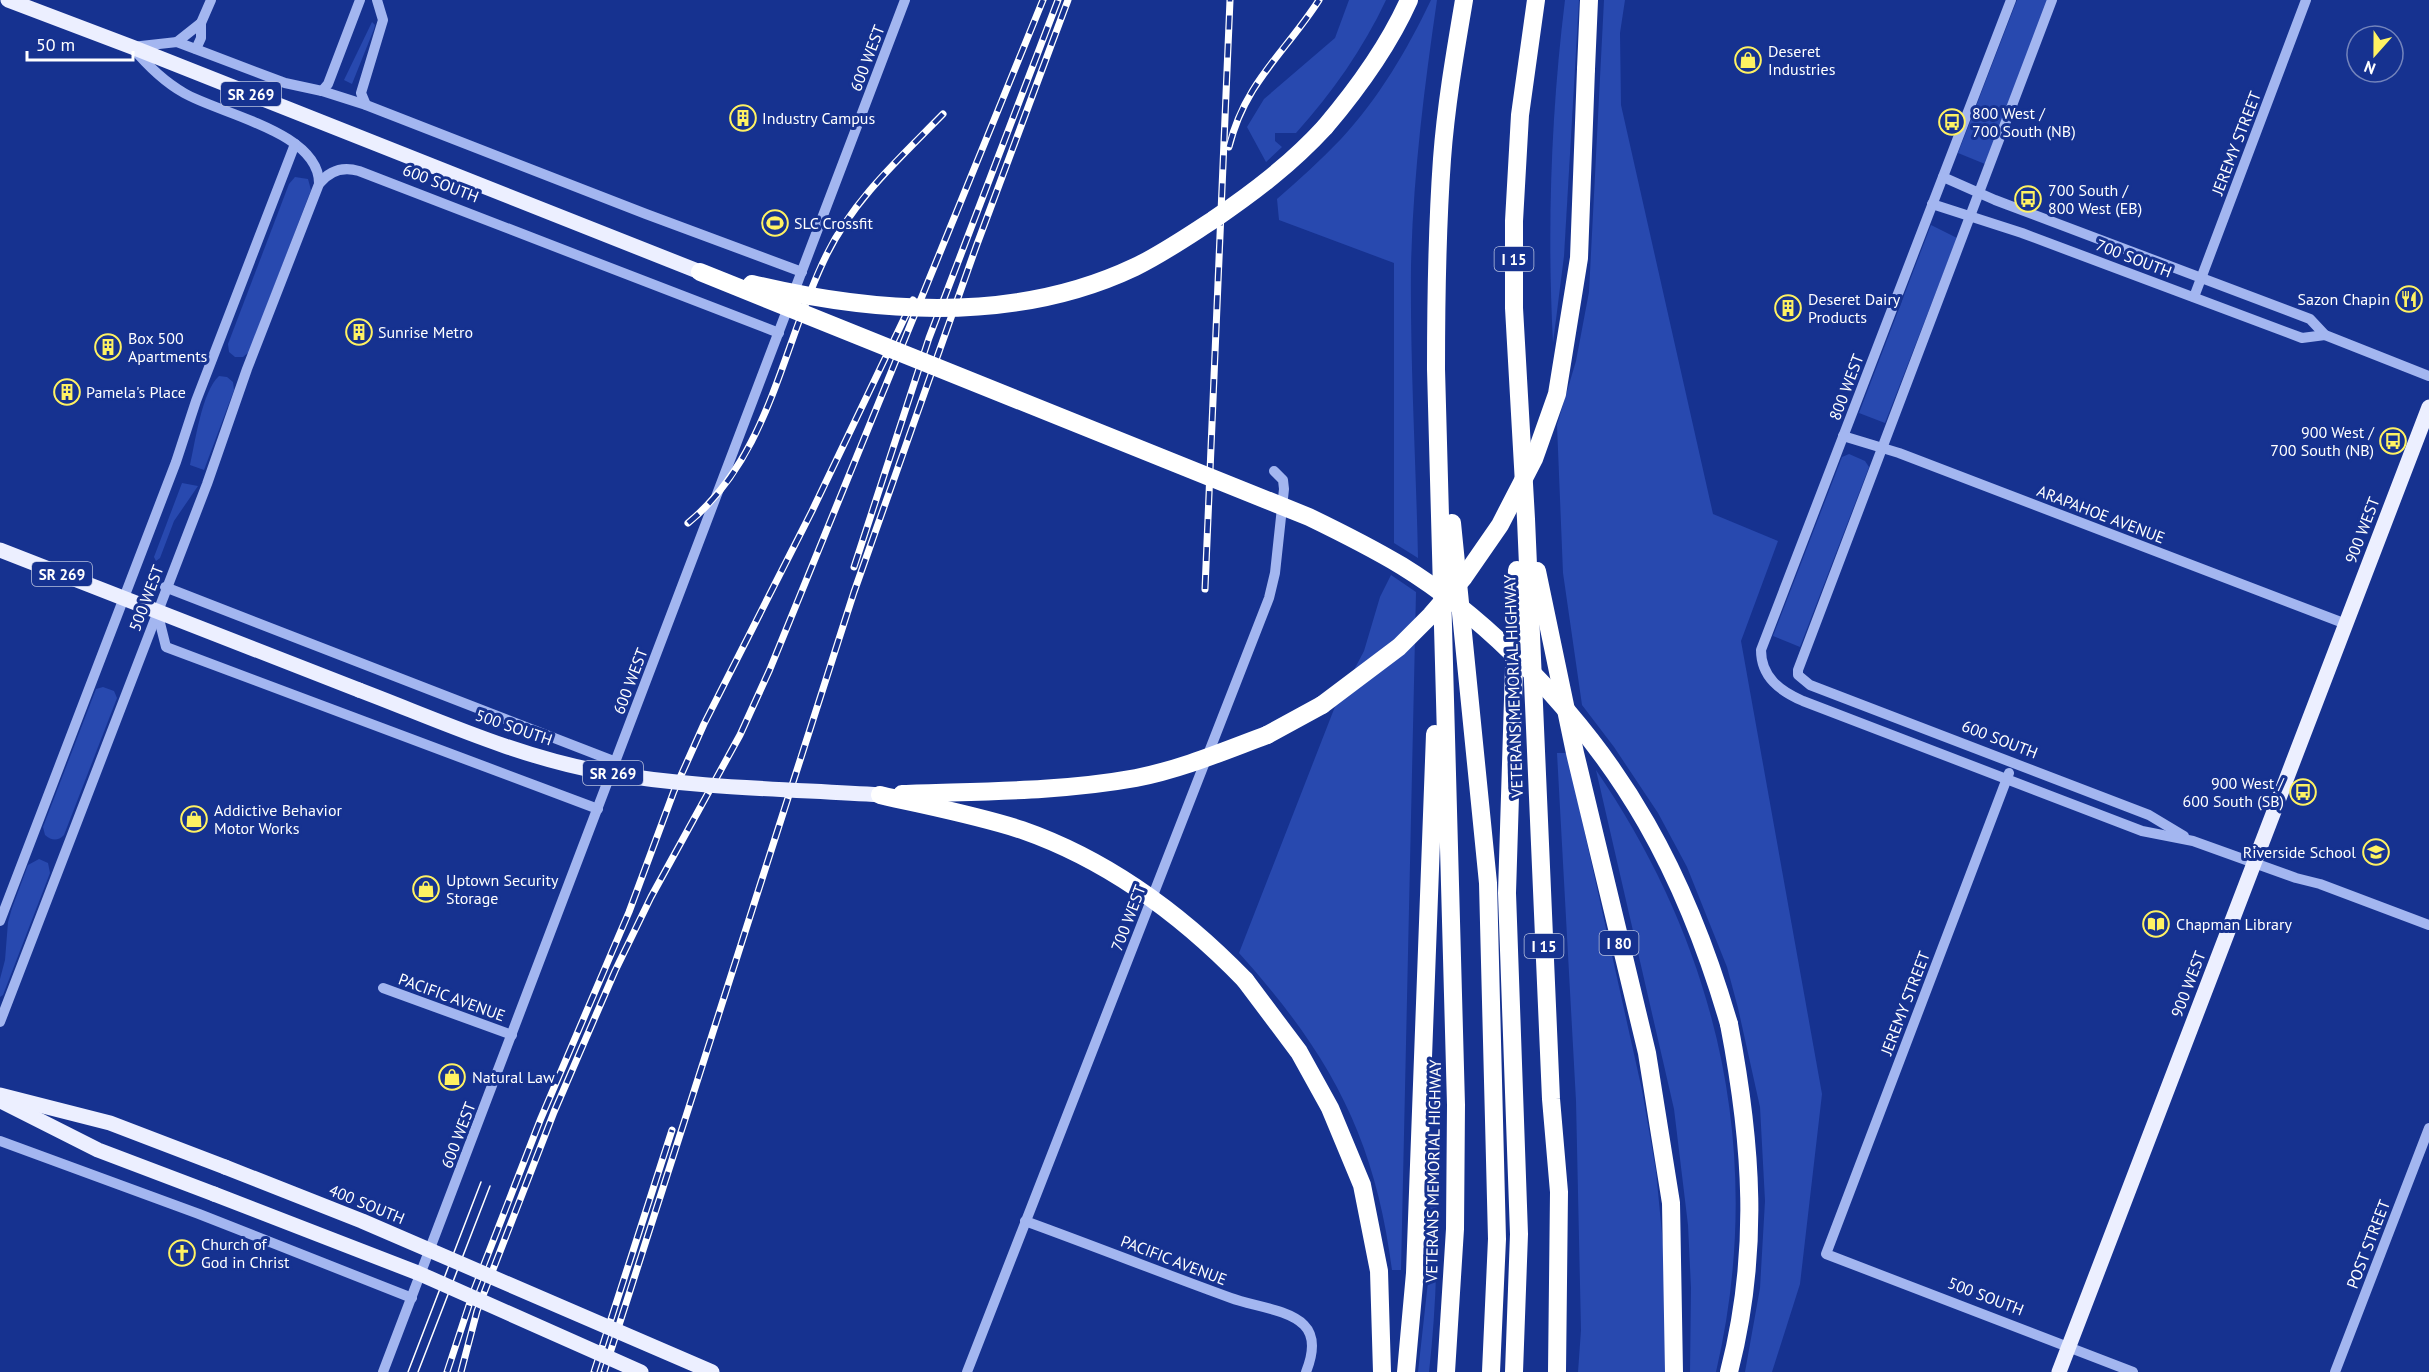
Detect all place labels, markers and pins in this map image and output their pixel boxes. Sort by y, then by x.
place label: Deseret Industries [1768,41,1836,79]
shop icon: Deseret Industries [1733,45,1763,75]
building icon: Industry Campus [728,103,758,133]
place label: 800 West / 700 South (NB) [1972,103,2076,141]
bus stop icon: 800 West / 700 South (NB) [1937,107,1967,137]
place label: Industry Campus [762,108,875,128]
place label: 700 South / 800 West (EB) [2048,180,2142,218]
bus stop icon: 700 South / 800 West (EB) [2013,184,2043,214]
sports icon: SLC Crossfit [760,208,790,238]
place label: SLC Crossfit [794,213,873,233]
restaurant icon: Sazon Chapin [2394,284,2424,314]
place label: Deseret Dairy Products [1808,289,1901,327]
place label: Sazon Chapin [2298,289,2390,309]
building icon: Deseret Dairy Products [1773,293,1803,323]
building icon: Sunrise Metro [344,317,374,347]
place label: Sunrise Metro [378,322,473,342]
place label: Box 500 Apartments [128,328,208,366]
building icon: Box 500 Apartments [93,332,123,362]
building icon: Pamela's Place [52,377,82,407]
place label: Pamela's Place [86,382,186,402]
place label: 900 West / 700 South (NB) [2270,422,2375,460]
bus stop icon: 900 West / 700 South (NB) [2378,426,2408,456]
place label: 900 West / 600 South (SB) [2183,773,2285,811]
bus stop icon: 900 West / 600 South (SB) [2288,777,2318,807]
place label: Addictive Behavior Motor Works [214,800,342,838]
shop icon: Addictive Behavior Motor Works [179,804,209,834]
school or university icon: Riverside School [2361,837,2391,867]
place label: Riverside School [2243,842,2356,862]
place label: Uptown Security Storage [446,870,559,908]
shop icon: Uptown Security Storage [411,874,441,904]
library icon: Chapman Library [2141,909,2171,939]
place label: Chapman Library [2176,914,2292,934]
shop icon: Natural Law [437,1062,467,1092]
place label: Natural Law [472,1067,555,1087]
place label: Church of God in Christ [201,1234,290,1272]
church icon: Church of God in Christ [167,1238,197,1268]

